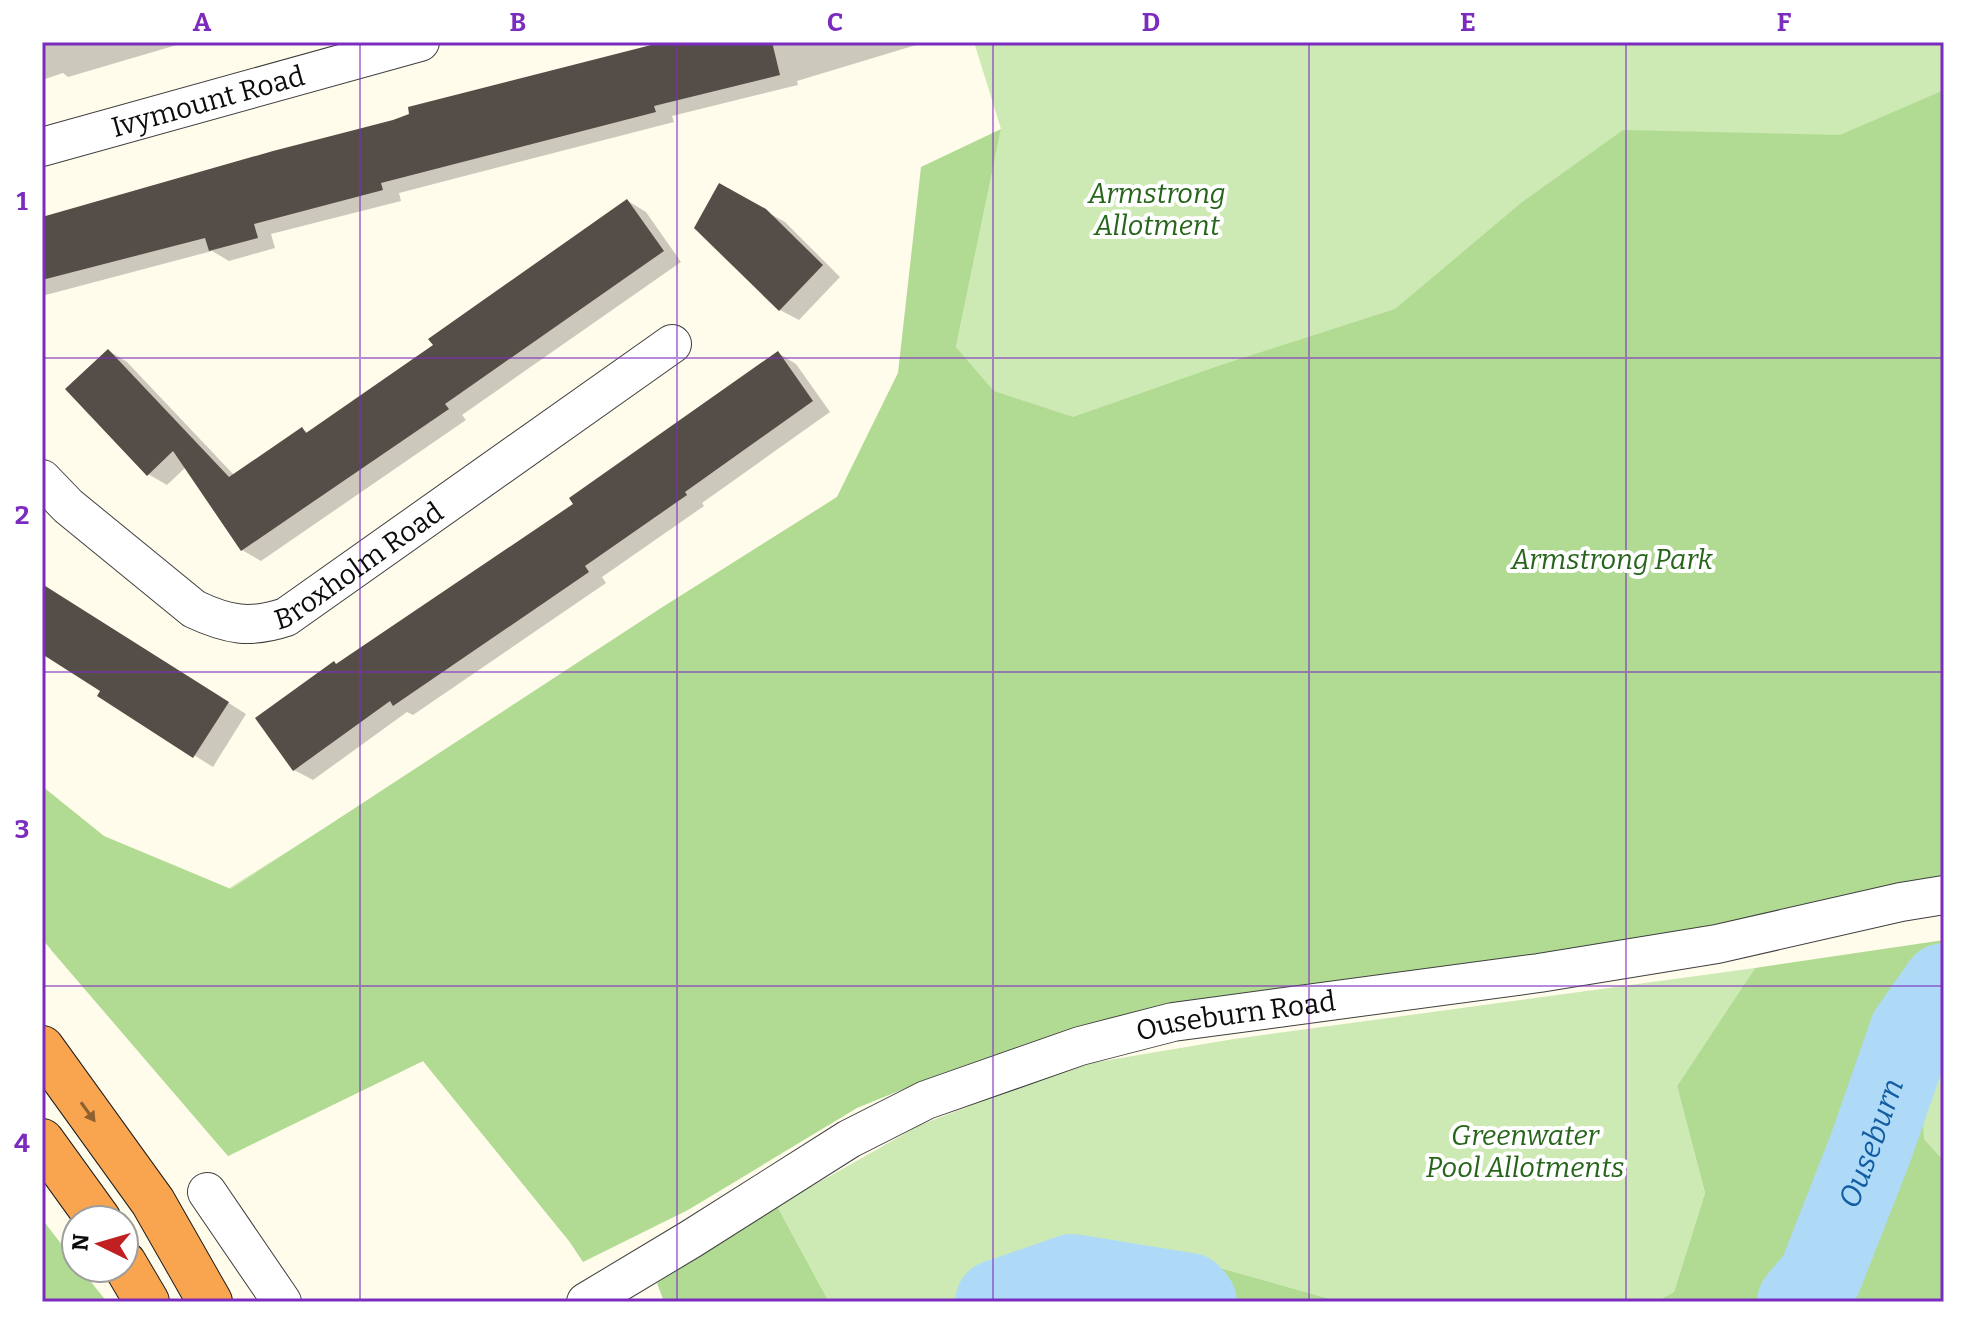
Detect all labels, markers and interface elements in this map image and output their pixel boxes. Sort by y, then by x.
text: A [193,7,212,38]
text: B [510,7,526,38]
text: C [827,7,843,38]
text: D [1142,7,1160,38]
text: E [1460,7,1476,38]
text: F [1777,7,1792,38]
street label: Ivymount Road [108,59,308,144]
park label: Armstrong Allotment [1086,177,1226,242]
text: 1 [16,186,28,217]
street label: Broxholm Road [270,495,449,637]
text: 2 [15,500,29,531]
park label: Armstrong Park [1509,543,1714,576]
text: 3 [15,814,29,845]
street label: Ouseburn Road [1132,984,1338,1048]
water label: Ouseburn [1831,1074,1911,1213]
one-way arrow [79,1101,95,1122]
park label: Greenwater Pool Allotments [1426,1119,1624,1184]
text: 4 [14,1128,30,1159]
north arrow [60,1204,140,1284]
text: N [66,1233,95,1252]

